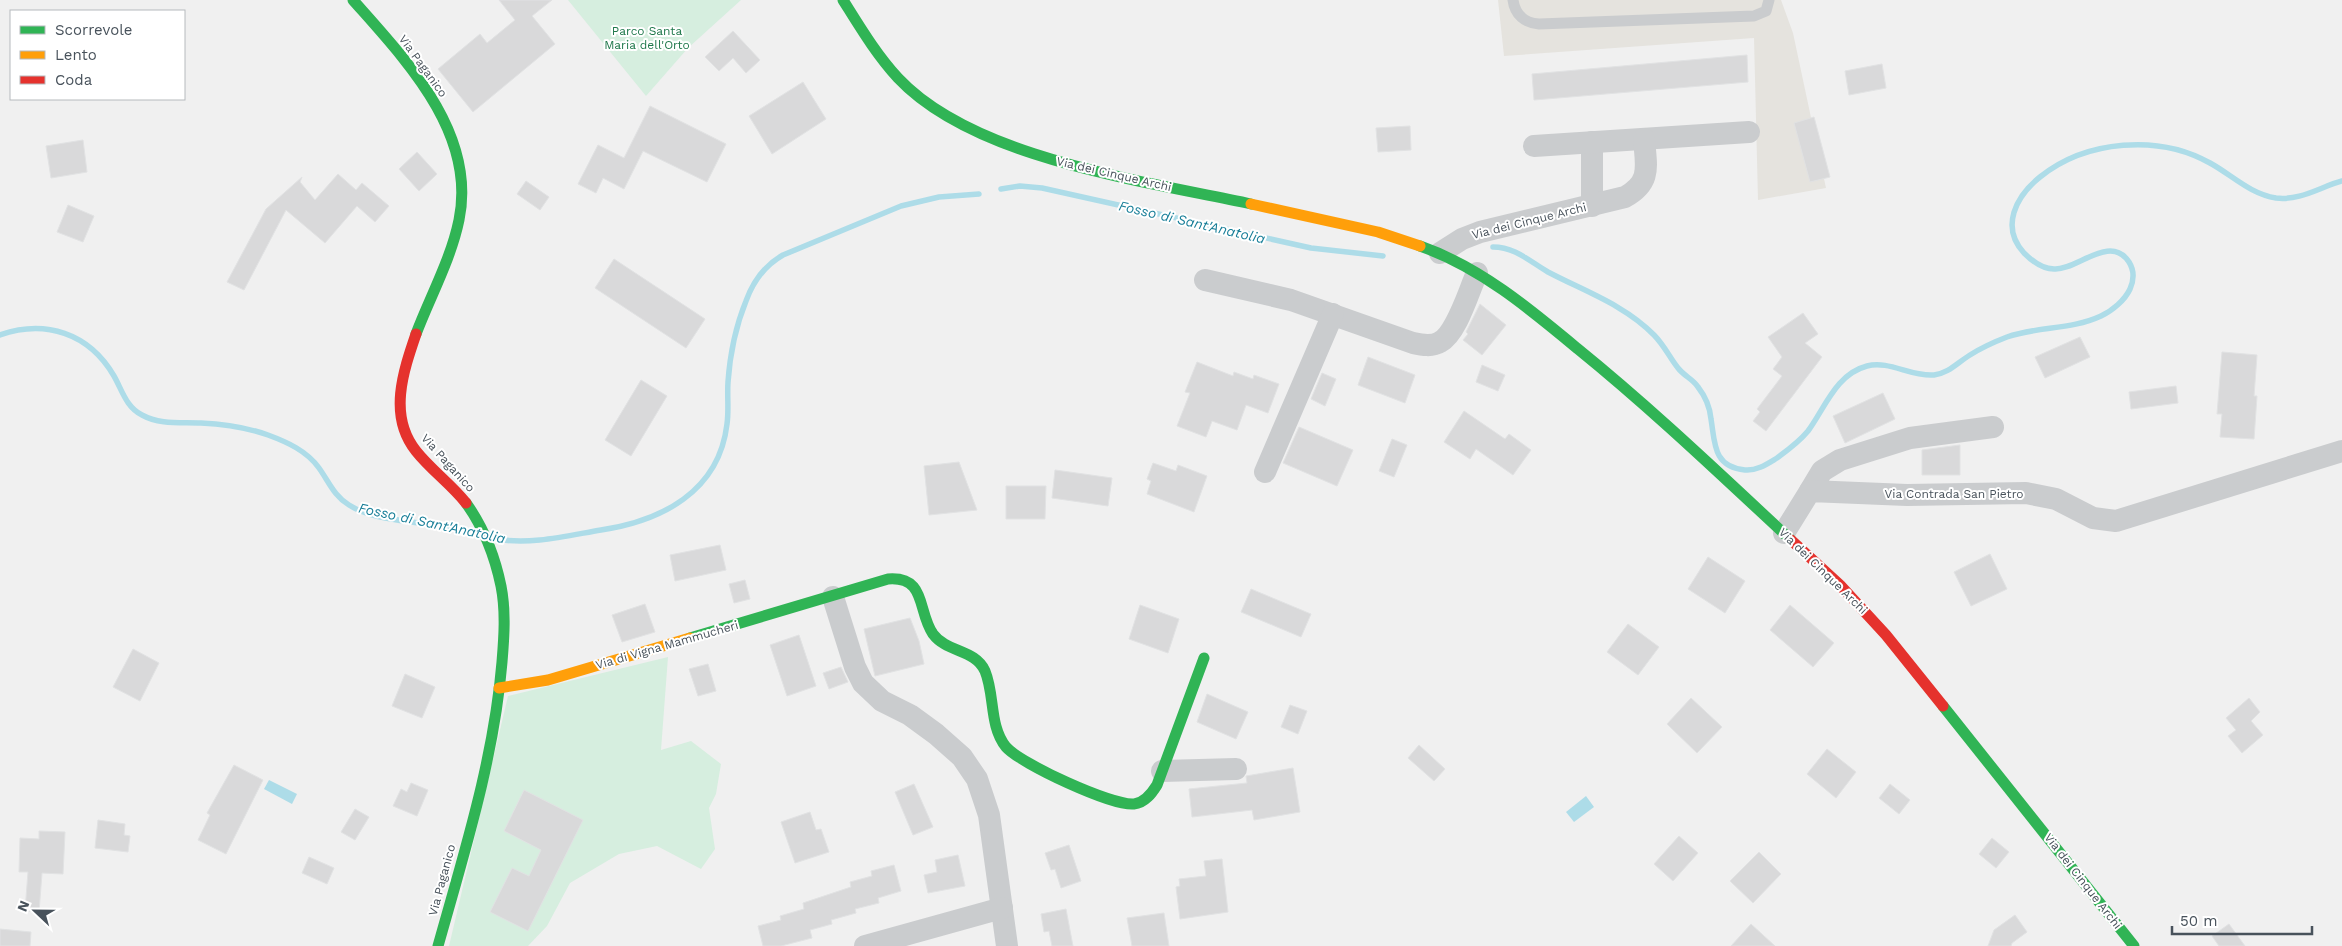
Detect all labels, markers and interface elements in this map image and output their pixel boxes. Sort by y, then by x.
legend [10,10,185,100]
text: Scorrevole [55,21,133,39]
park label: Parco Santa Maria dell'Orto [604,24,690,52]
street label: Via Paganico [396,32,450,100]
text: Lento [55,46,97,64]
text: Coda [55,71,93,89]
street label: Via dei Cinque Archi [1055,154,1173,194]
water label: Fosso di Sant'Anatolia [1117,197,1267,247]
street label: Via dei Cinque Archi [1470,200,1588,242]
street label: Via Paganico [418,431,478,495]
street label: Via Contrada San Pietro [1884,487,2024,501]
water label: Fosso di Sant'Anatolia [357,500,507,546]
street label: Via dei Cinque Archi [1776,525,1870,617]
street label: Via di Vigna Mammucheri [594,618,740,672]
street label: Via dei Cinque Archi [2041,830,2125,932]
street label: Via Paganico [426,843,458,917]
north arrow [10,886,60,936]
text: N [14,898,32,914]
scale bar [2172,904,2312,936]
text: 50 m [2180,912,2217,930]

